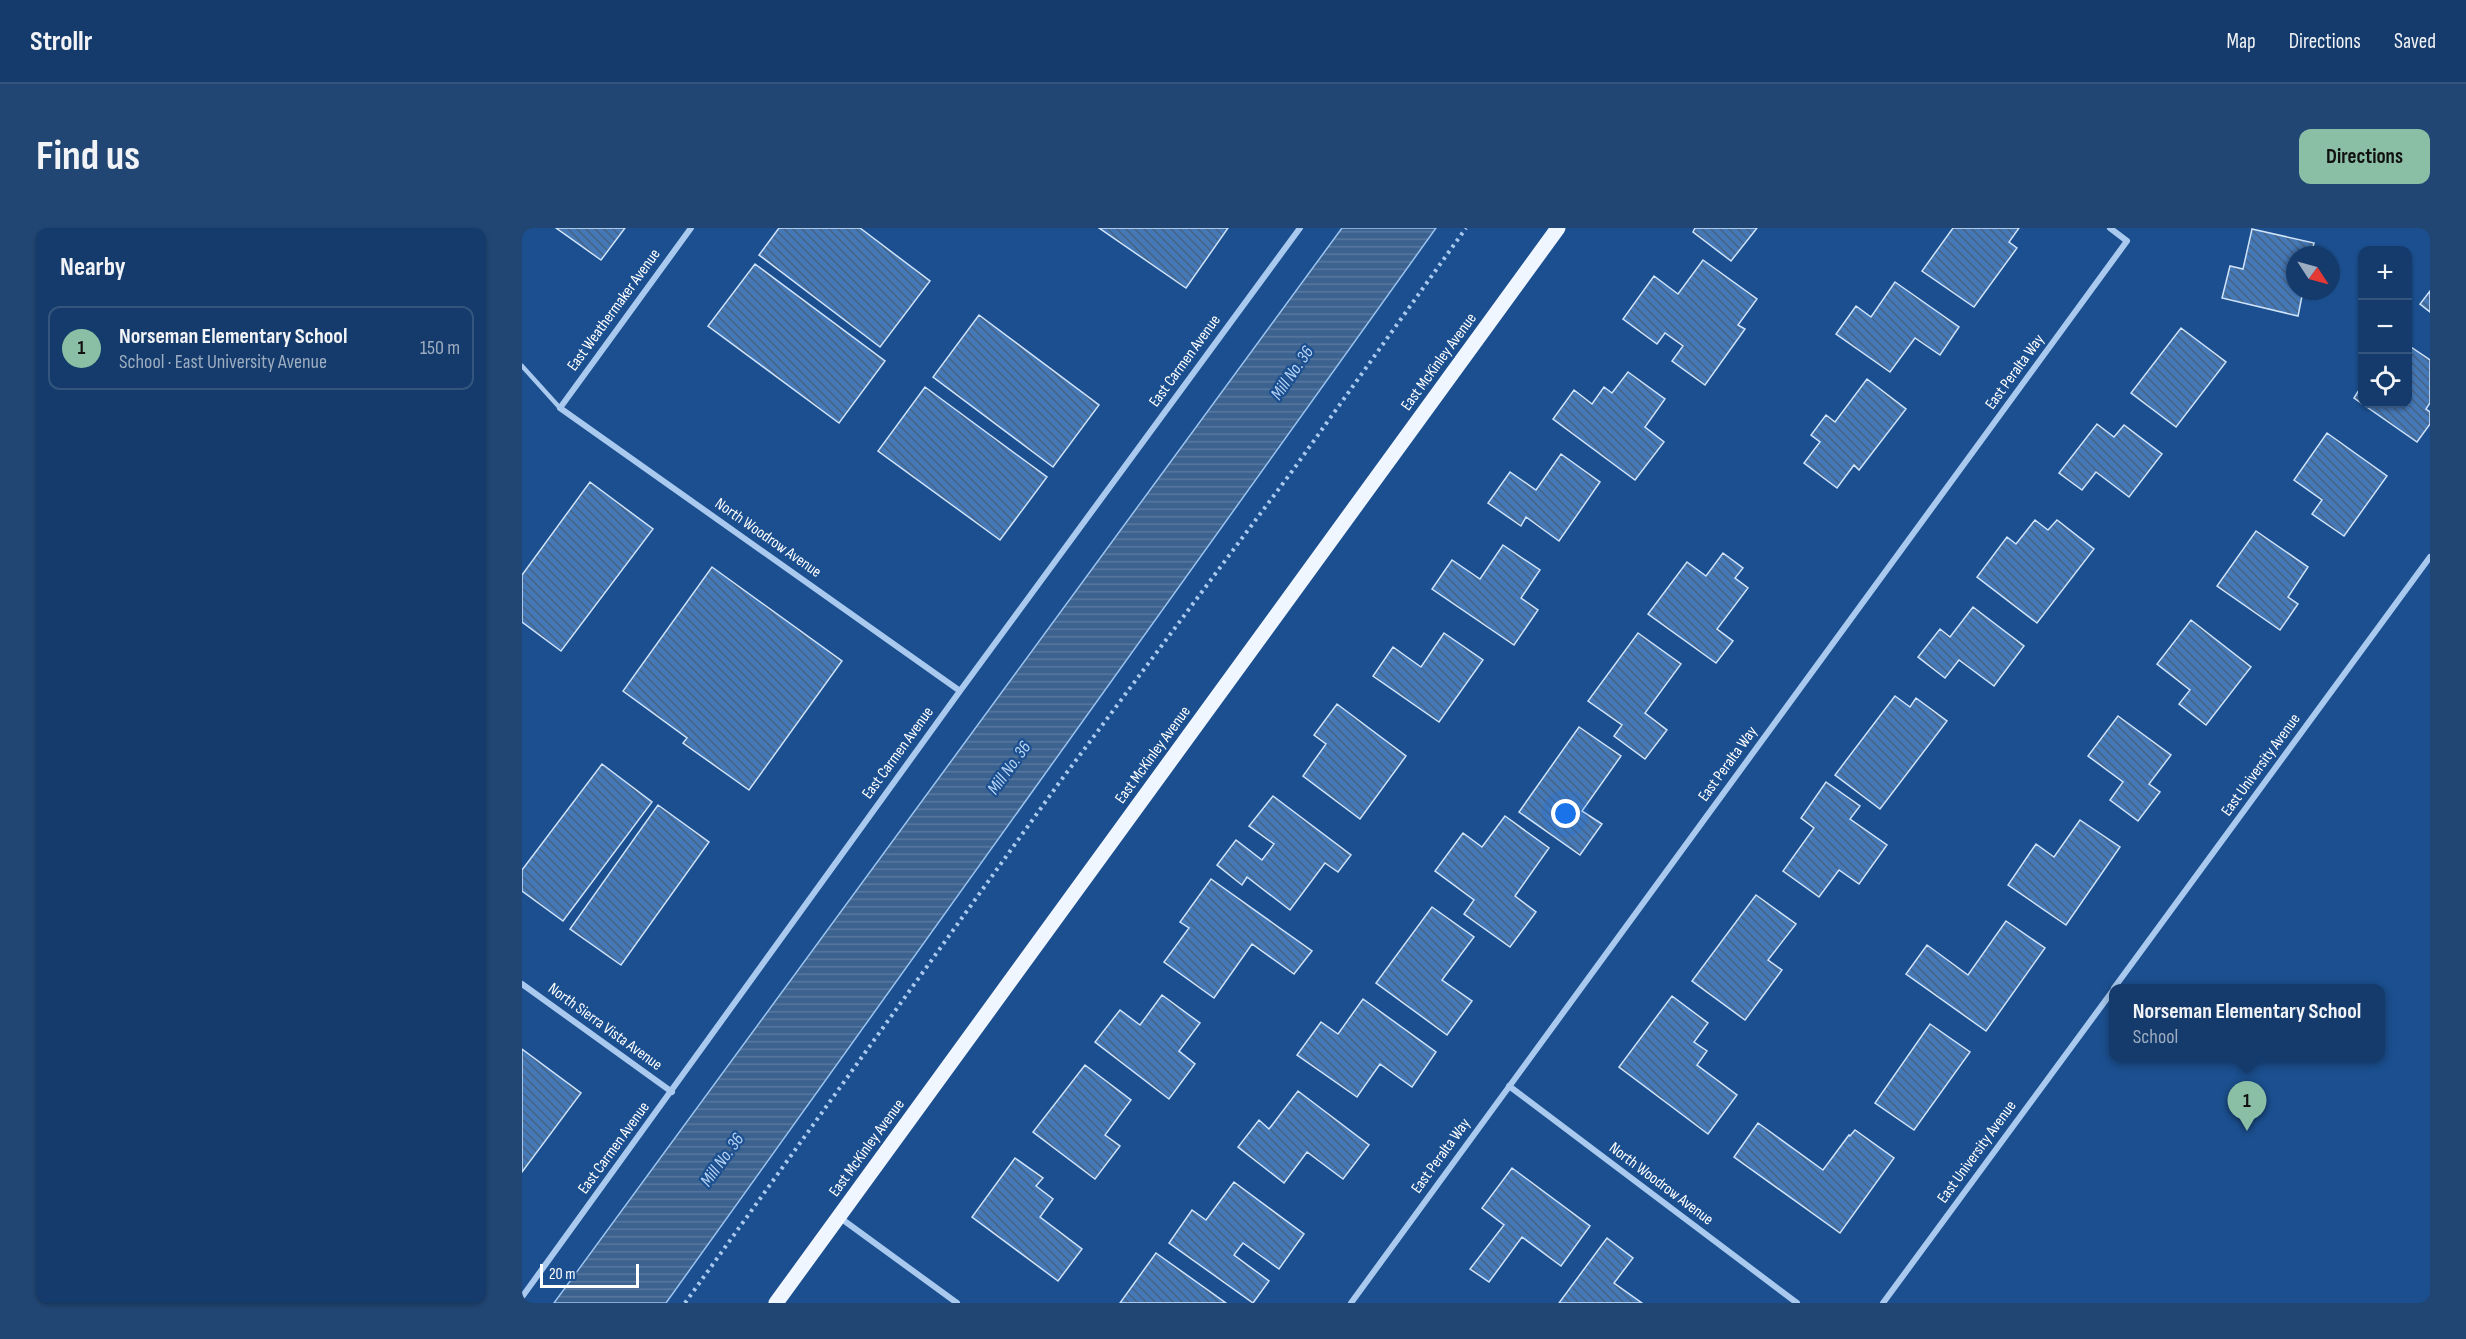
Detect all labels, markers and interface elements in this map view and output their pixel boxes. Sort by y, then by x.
text: Strollr [30,25,92,58]
text: Map [2226,29,2256,54]
text: Directions [2289,29,2361,54]
text: Saved [2394,29,2436,54]
button: Directions [2299,129,2430,184]
text: Find us [36,131,140,182]
street label: East Weathermaker Avenue [563,245,665,375]
north arrow [2286,246,2340,300]
map controls [2358,246,2412,408]
button: + [2358,246,2412,300]
text: Nearby [60,252,126,283]
button: − [2358,300,2412,354]
street label: East McKinley Avenue [1397,310,1481,414]
street label: East Carmen Avenue [1145,311,1225,411]
text: Norseman Elementary School [119,323,347,350]
street label: East Peralta Way [1981,331,2049,413]
text: 1 [78,336,85,360]
text: 150 m [420,336,460,360]
water label: Mill No. 36 [1266,342,1318,404]
text: School · East University Avenue [119,350,327,374]
button: locate [2358,354,2412,408]
street label: North Woodrow Avenue [711,494,825,582]
street label: East Carmen Avenue [858,703,938,803]
street label: East McKinley Avenue [1111,703,1195,807]
street label: East University Avenue [2218,710,2304,820]
street label: East Peralta Way [1694,723,1762,805]
water label: Mill No. 36 [983,737,1035,799]
your location [1551,799,1580,828]
street label: North Sierra Vista Avenue [544,979,666,1075]
popup [2109,984,2385,1062]
text: Norseman Elementary School [2133,998,2361,1025]
text: School [2133,1025,2178,1049]
pin: 1 [2228,1082,2266,1131]
street label: East McKinley Avenue [825,1096,909,1200]
street label: East University Avenue [1934,1097,2020,1207]
street label: East Carmen Avenue [574,1098,654,1198]
street label: East Peralta Way [1407,1115,1475,1197]
water label: Mill No. 36 [696,1129,748,1191]
street label: North Woodrow Avenue [1605,1139,1717,1229]
scale bar [540,1261,639,1288]
text: 20 m [549,1265,576,1284]

